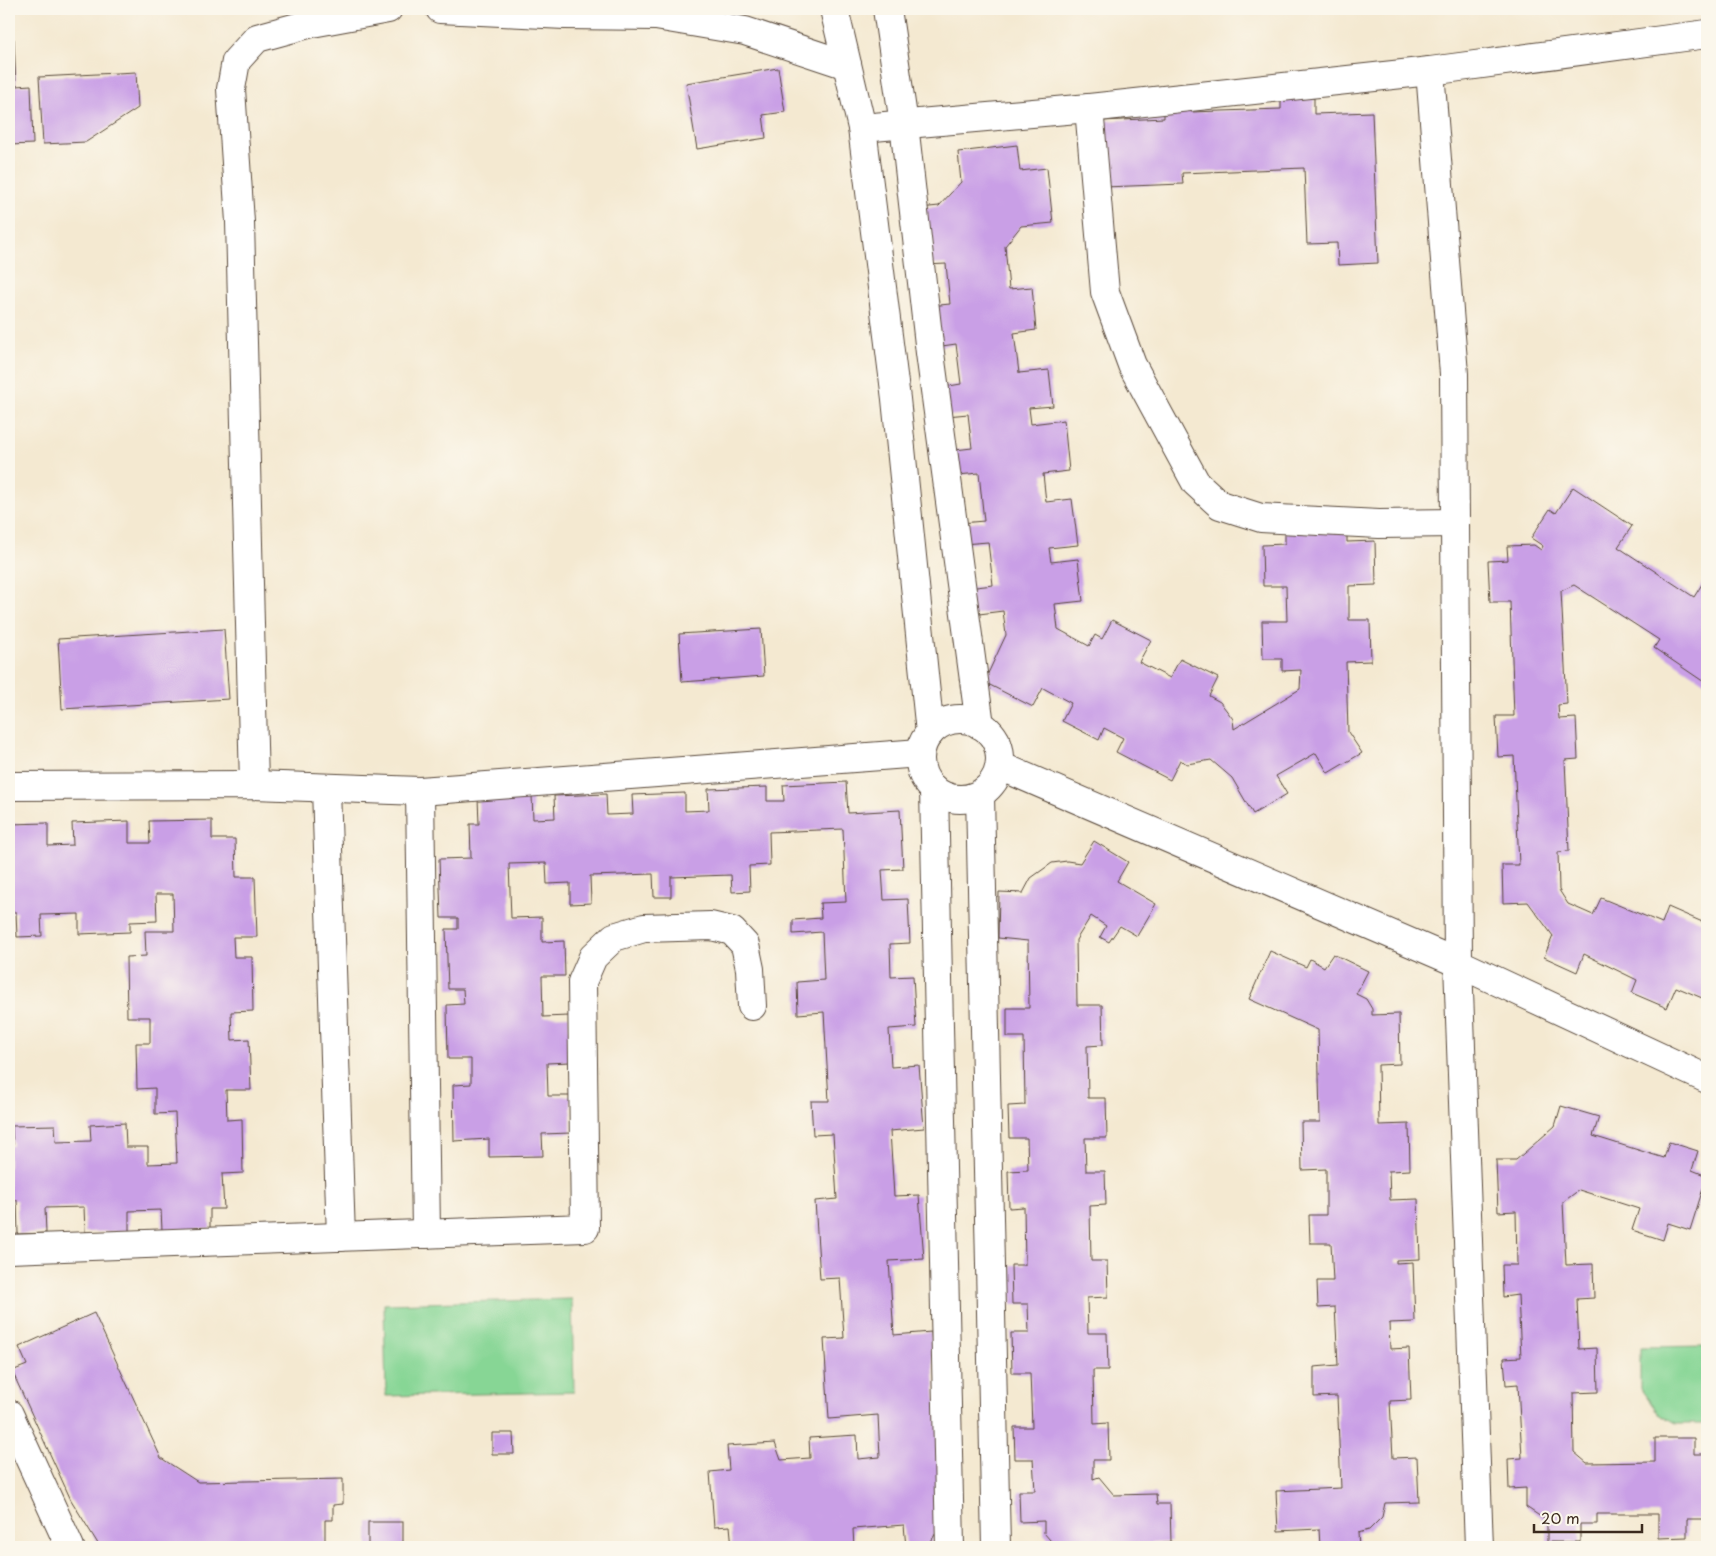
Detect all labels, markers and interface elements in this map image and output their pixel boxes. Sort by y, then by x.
scale bar [1534,1501,1641,1533]
text: 20 m [1541,1506,1580,1529]

